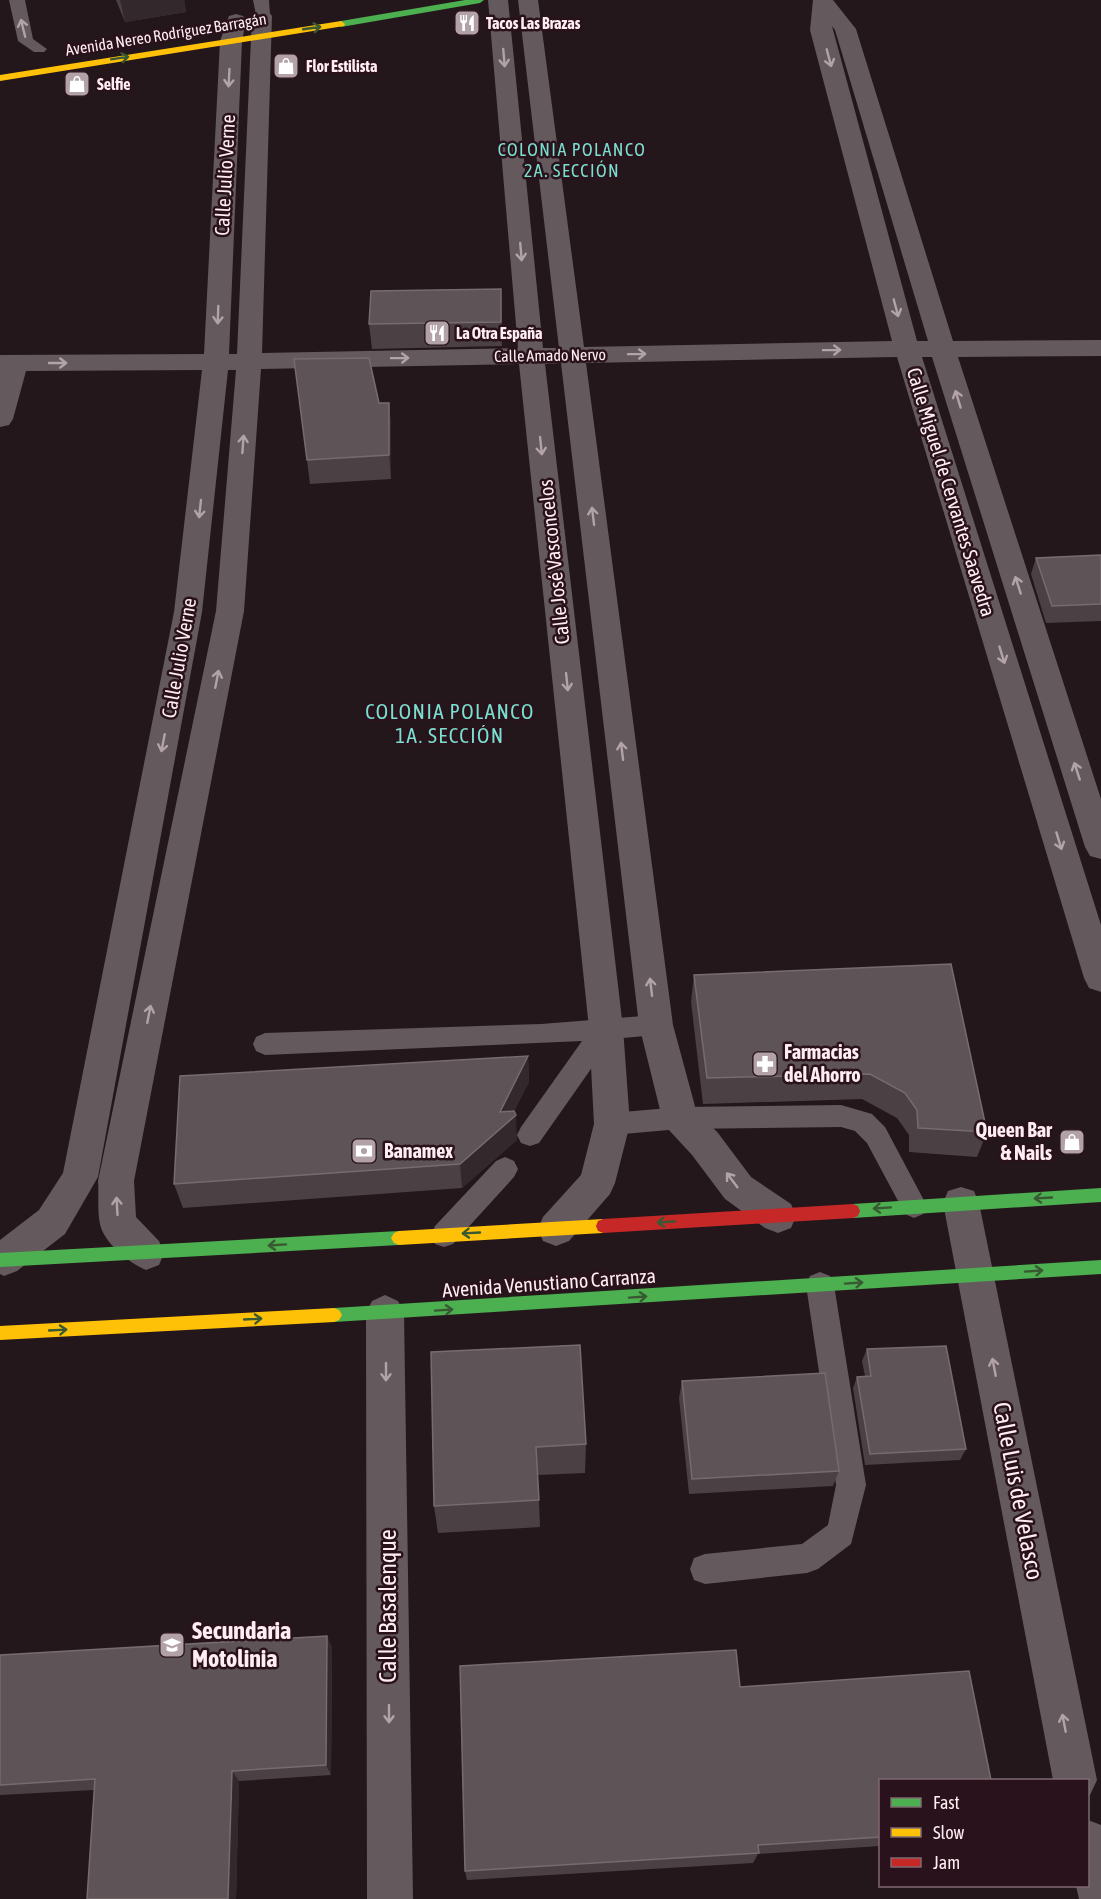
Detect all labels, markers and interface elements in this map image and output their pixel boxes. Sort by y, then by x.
restaurant icon: Tacos Las Brazas [452,8,482,38]
street label: Avenida Nereo Rodríguez Barragán [64,9,268,60]
place label: Tacos Las Brazas [486,14,581,32]
one-way arrow [16,19,28,38]
one-way arrow [302,23,322,34]
one-way arrow [498,48,509,68]
one-way arrow [824,49,835,68]
shop icon: Flor Estilista [271,51,301,81]
one-way arrow [109,52,129,63]
place label: Flor Estilista [306,57,377,75]
one-way arrow [224,68,235,88]
shop icon: Selfie [62,69,92,99]
place label: Selfie [97,75,131,93]
street label: Calle Julio Verne [210,114,239,236]
district label: COLONIA POLANCO 2A. SECCIÓN [498,139,646,181]
one-way arrow [516,242,527,262]
one-way arrow [891,298,902,317]
one-way arrow [213,305,224,325]
restaurant icon: La Otra España [422,318,452,348]
place label: La Otra España [456,324,543,342]
one-way arrow [822,344,842,356]
street label: Calle Amado Nervo [494,345,606,365]
one-way arrow [627,348,647,359]
one-way arrow [390,353,410,364]
one-way arrow [48,357,68,369]
street label: Calle Miguel de Cervantes Saavedra [903,365,1000,619]
one-way arrow [952,390,963,409]
one-way arrow [238,435,249,455]
one-way arrow [535,436,546,456]
street label: Calle José Vasconcelos [533,479,574,645]
one-way arrow [194,499,205,519]
one-way arrow [587,507,598,527]
one-way arrow [1012,576,1023,595]
street label: Calle Julio Verne [157,596,200,720]
one-way arrow [997,645,1008,664]
one-way arrow [212,670,223,689]
one-way arrow [562,672,573,691]
district label: COLONIA POLANCO 1A. SECCIÓN [365,699,535,747]
one-way arrow [157,733,168,752]
one-way arrow [616,742,627,762]
one-way arrow [1071,762,1082,781]
one-way arrow [1054,831,1065,850]
one-way arrow [646,977,657,997]
one-way arrow [144,1005,155,1025]
place label: Farmacias del Ahorro [784,1040,861,1086]
pharmacy icon: Farmacias del Ahorro [750,1049,780,1079]
place label: Queen Bar & Nails [975,1118,1053,1164]
shop icon: Queen Bar & Nails [1057,1127,1087,1157]
bank icon: Banamex [349,1136,379,1166]
place label: Banamex [384,1139,453,1162]
one-way arrow [726,1173,739,1189]
one-way arrow [1033,1193,1053,1204]
one-way arrow [112,1197,123,1217]
one-way arrow [872,1203,892,1214]
one-way arrow [657,1217,676,1228]
one-way arrow [462,1228,482,1239]
one-way arrow [267,1240,287,1251]
street label: Avenida Venustiano Carranza [441,1264,657,1301]
one-way arrow [1024,1265,1044,1276]
one-way arrow [843,1277,863,1288]
one-way arrow [628,1291,648,1302]
one-way arrow [433,1304,453,1315]
one-way arrow [243,1313,263,1324]
one-way arrow [48,1324,68,1335]
one-way arrow [988,1358,999,1377]
one-way arrow [380,1361,392,1381]
street label: Calle Luis de Velasco [988,1400,1049,1582]
street label: Calle Basalenque [374,1529,401,1683]
place label: Secundaria Motolinia [192,1617,291,1672]
school or university icon: Secundaria Motolinia [157,1630,187,1660]
one-way arrow [383,1703,395,1723]
one-way arrow [1058,1714,1069,1733]
legend [879,1779,1089,1887]
text: Fast [933,1792,960,1813]
text: Slow [933,1822,964,1843]
text: Jam [933,1852,960,1873]

